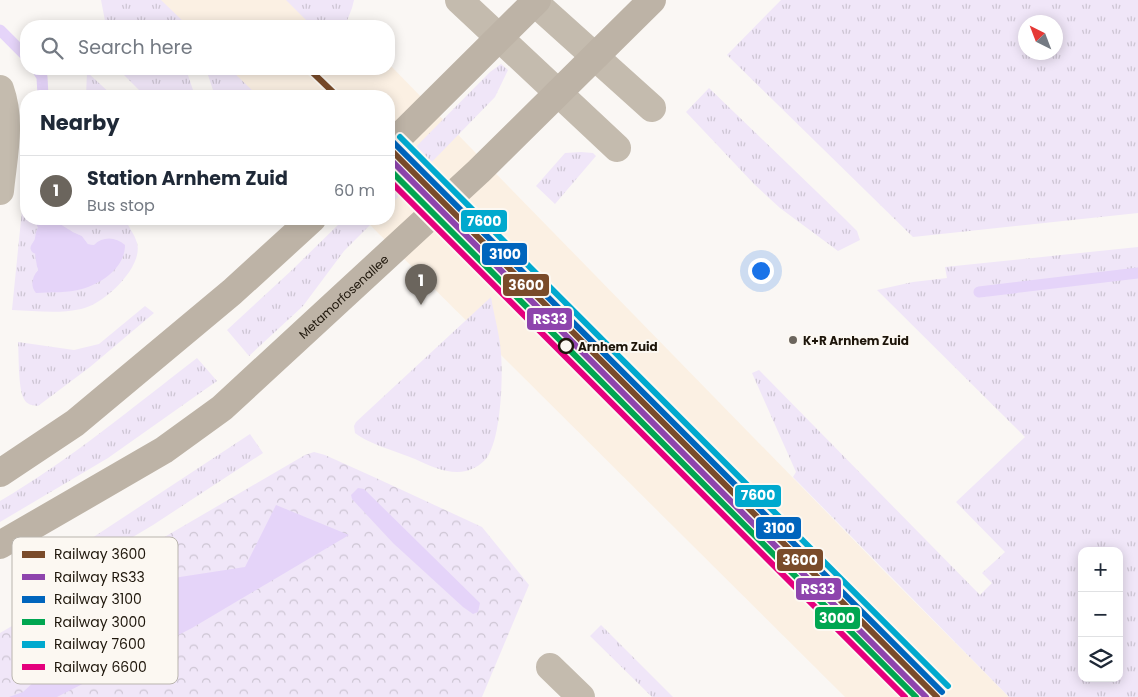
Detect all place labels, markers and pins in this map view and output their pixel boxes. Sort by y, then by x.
pin: 1 [405,264,437,305]
place label: K+R Arnhem Zuid [803,332,909,349]
marker: K+R Arnhem Zuid [787,334,799,346]
marker: Arnhem Zuid [558,338,574,354]
place label: Arnhem Zuid [578,338,658,355]

